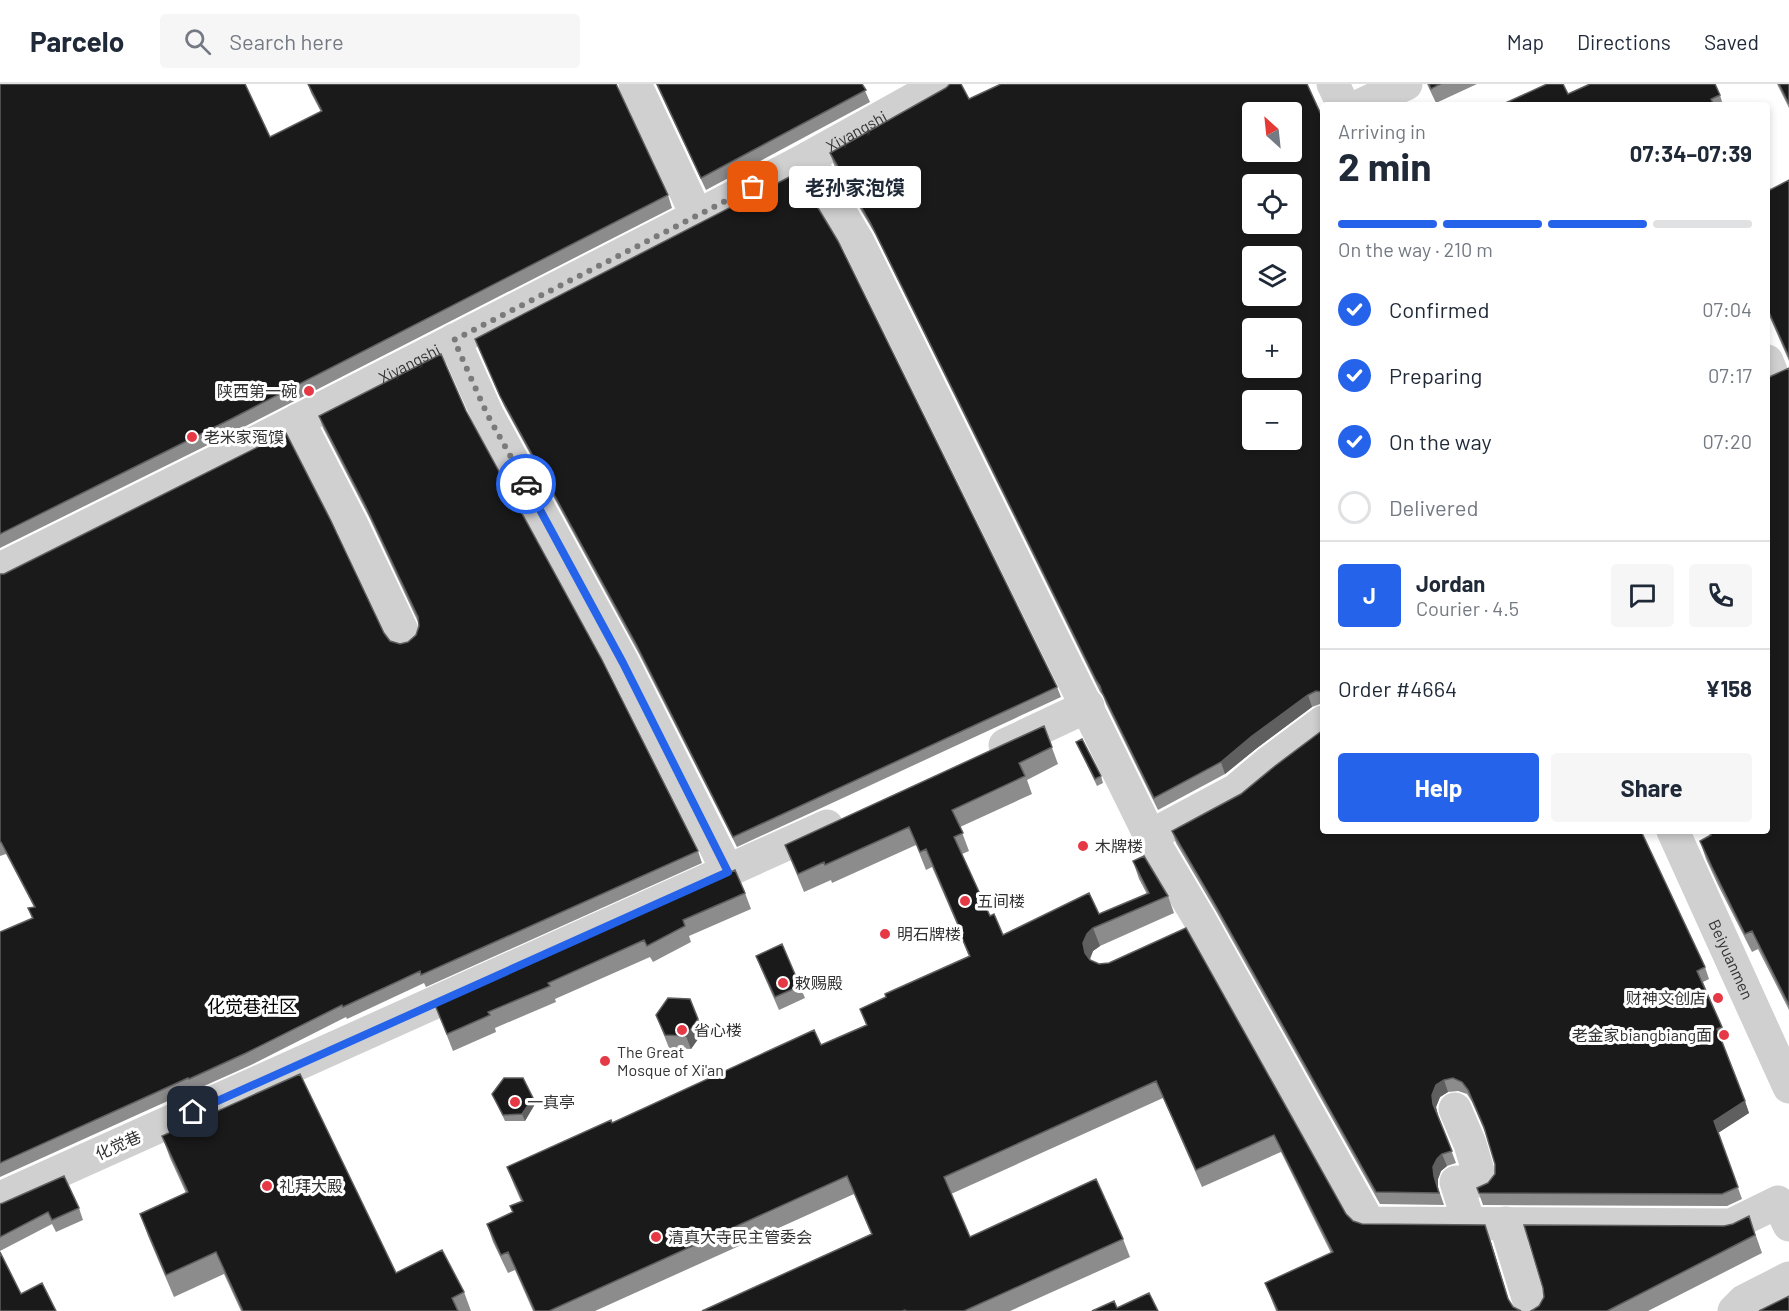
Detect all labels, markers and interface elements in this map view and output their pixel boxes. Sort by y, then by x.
search box [160,14,580,68]
text: Parcelo [30,24,124,58]
icon: search [181,25,214,58]
text: Search here [229,28,344,54]
text: Map [1507,29,1544,54]
text: Directions [1577,29,1671,54]
text: Saved [1704,29,1759,54]
north arrow [1242,102,1302,162]
map controls [1242,102,1302,450]
street label: Xiyangshi [823,106,890,155]
text: Arriving in [1338,119,1426,143]
text: 07:34–07:39 [1630,140,1752,166]
text: 2 min [1338,142,1431,189]
pin [727,161,778,212]
callout: 老孙家泡馍 [789,166,921,208]
icon: bag [736,170,769,203]
button: locate [1242,174,1302,234]
text: 老孙家泡馍 [805,175,905,199]
text: On the way · 210 m [1338,237,1493,261]
button: layers [1242,246,1302,306]
icon: check [1338,293,1371,326]
text: Confirmed [1389,296,1489,322]
text: 07:04 [1702,297,1752,321]
button: + [1242,318,1302,378]
street label: Xiyangshi [375,339,443,387]
icon: check [1338,359,1371,392]
text: Preparing [1389,362,1482,388]
text: 07:17 [1708,363,1752,387]
place label: 陕西第一碗 [217,381,297,400]
marker: 陕西第一碗 [302,384,316,398]
button: − [1242,390,1302,450]
icon: check [1338,425,1371,458]
place label: 老米家萢馍 [204,427,284,446]
text: On the way [1389,428,1492,454]
text: 07:20 [1702,429,1752,453]
marker: 老米家萢馍 [185,430,199,444]
courier [496,454,556,514]
icon: car [510,468,543,501]
text: Delivered [1389,494,1478,520]
button: chat [1611,564,1674,627]
button: phone [1689,564,1752,627]
text: Jordan [1416,570,1485,596]
text: J [1363,582,1376,608]
text: Courier · 4.5 [1416,596,1519,620]
text: Order #4664 [1338,675,1457,701]
text: ¥158 [1705,675,1752,701]
button: Help [1338,753,1539,822]
button: Share [1551,753,1752,822]
place label: 木牌楼 [1095,836,1143,855]
marker: 木牌楼 [1076,839,1090,853]
place label: 五间楼 [977,891,1025,910]
marker: 五间楼 [958,894,972,908]
street label: Beiyuanmen [1705,916,1758,1002]
place label: 明石牌楼 [897,924,961,943]
marker: 明石牌楼 [878,927,892,941]
place label: 敕赐殿 [795,973,843,992]
marker: 敕赐殿 [776,976,790,990]
place label: 财神文创店 [1626,988,1706,1007]
marker: 财神文创店 [1711,991,1725,1005]
district label: 化觉巷社区 [207,995,297,1017]
place label: 省心楼 [694,1020,742,1039]
marker: 省心楼 [675,1023,689,1037]
place label: 老金家biangbiang面 [1572,1025,1712,1044]
marker: 老金家biangbiang面 [1717,1028,1731,1042]
place label: The Great Mosque of Xi'an [617,1042,724,1079]
marker: The Great Mosque of Xi'an [598,1054,612,1068]
pin [167,1086,218,1137]
place label: 一真亭 [527,1092,575,1111]
icon: home [176,1095,209,1128]
marker: 一真亭 [508,1095,522,1109]
street label: 化觉巷 [92,1126,144,1163]
place label: 礼拜大殿 [279,1176,343,1195]
marker: 礼拜大殿 [260,1179,274,1193]
place label: 清真大寺民主管委会 [668,1227,812,1246]
marker: 清真大寺民主管委会 [649,1230,663,1244]

